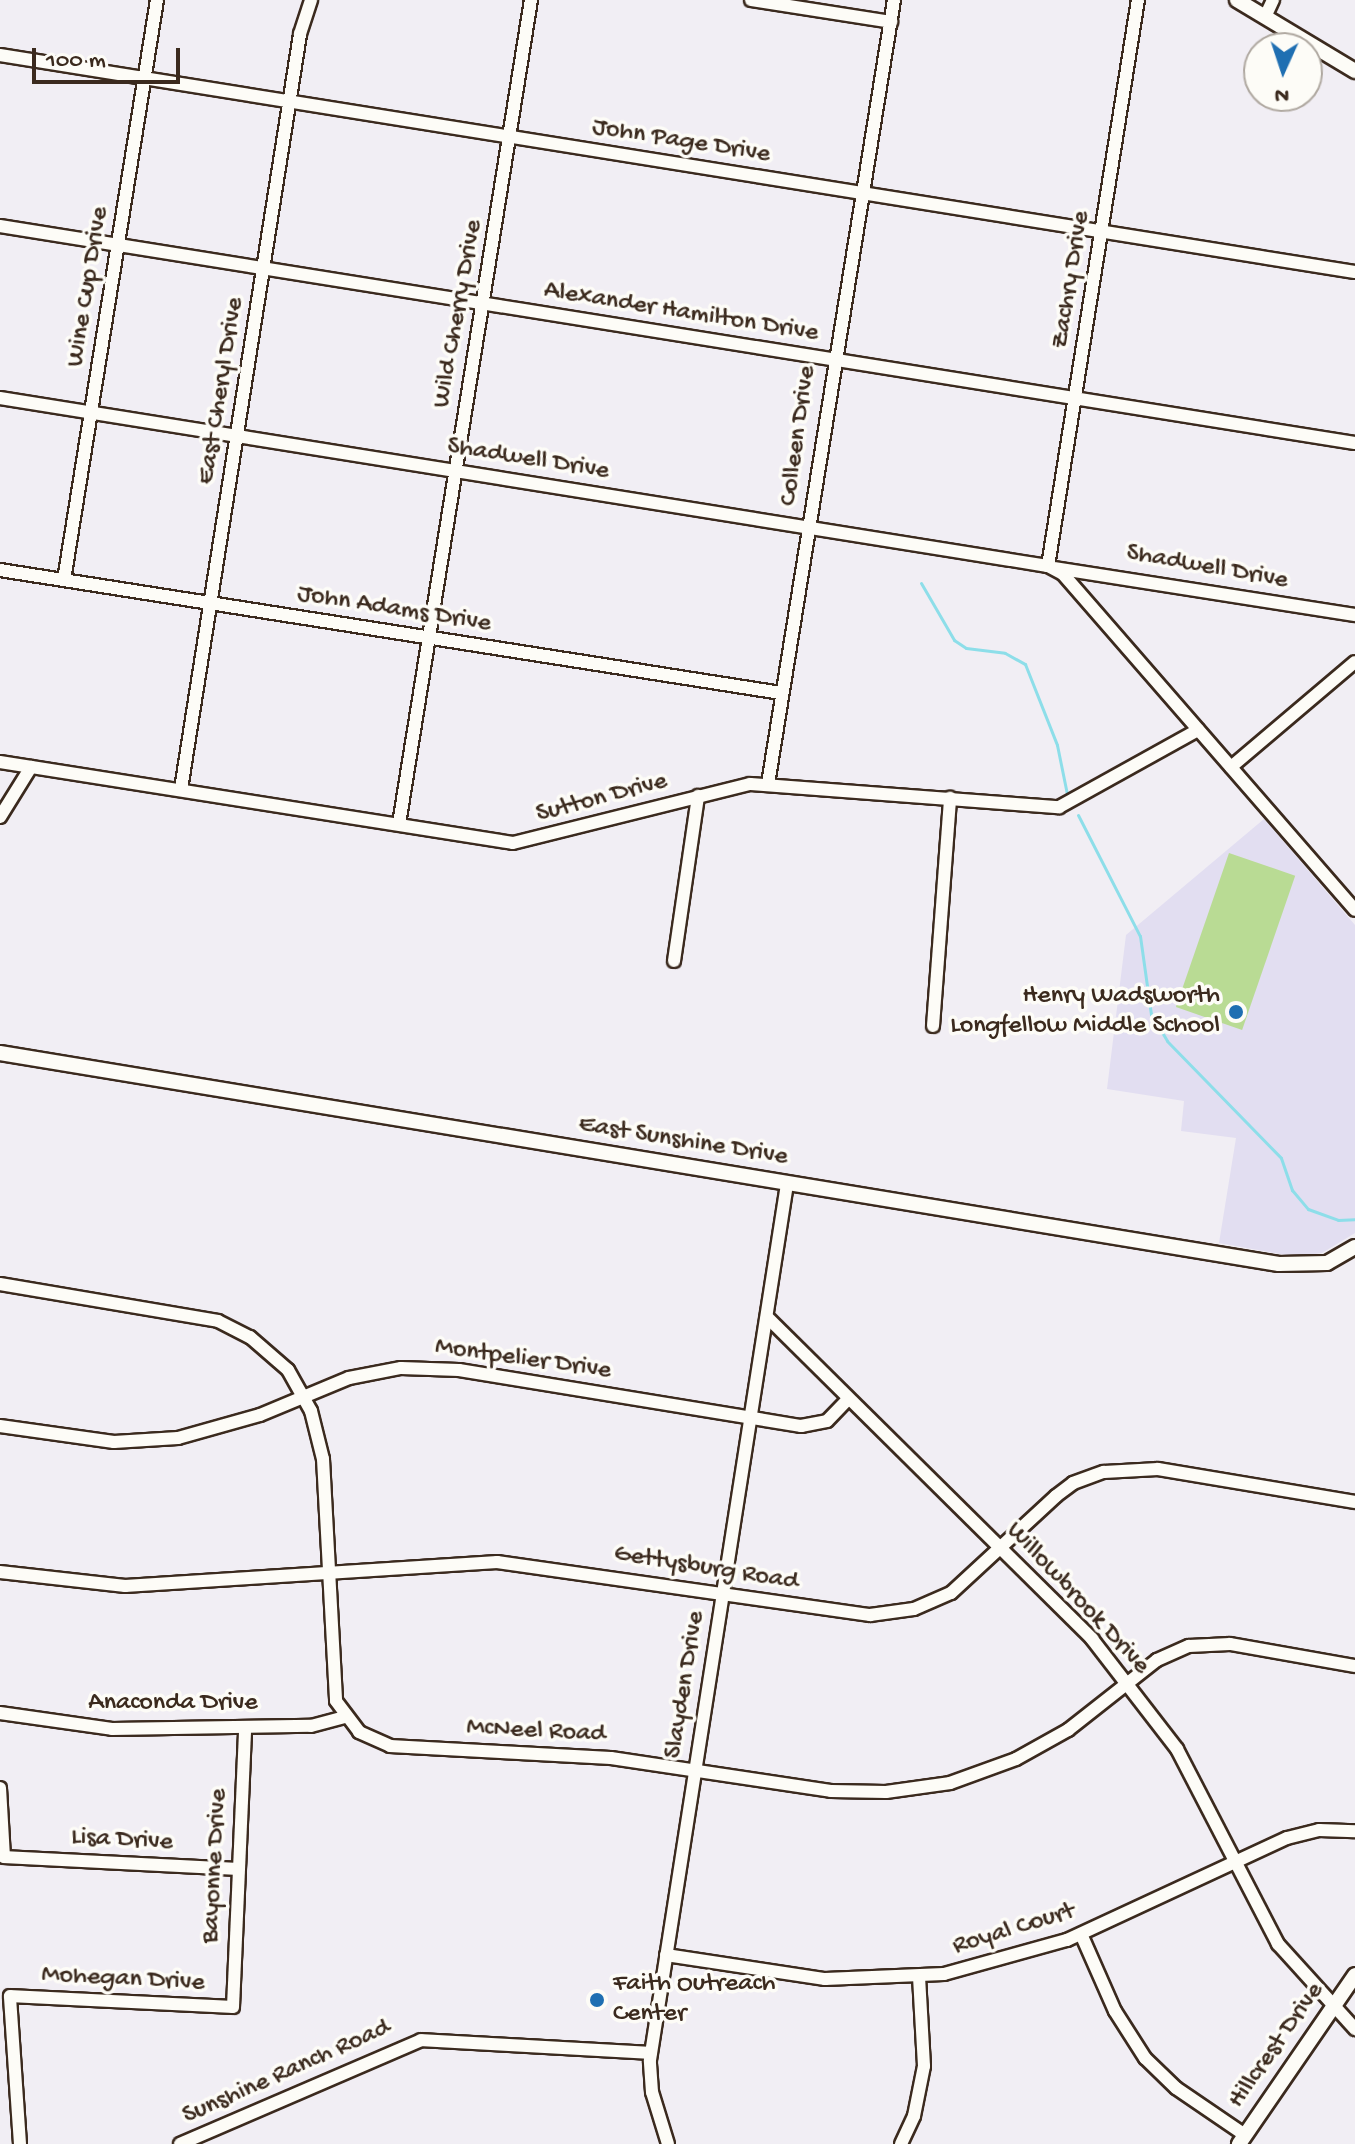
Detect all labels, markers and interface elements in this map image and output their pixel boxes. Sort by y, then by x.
scale bar [36,32,184,82]
north arrow [1243,32,1323,112]
text: 100 m [46,47,106,76]
text: N [1274,81,1290,107]
street label: John Page Drive [590,113,772,171]
street label: Wine Cup Drive [61,205,117,369]
street label: Zachry Drive [1046,209,1098,351]
street label: Wild Cherry Drive [427,218,491,410]
street label: Alexander Hamilton Drive [542,276,820,350]
street label: East Cheryl Drive [192,295,252,487]
street label: Colleen Drive [774,364,824,508]
street label: Shadwell Drive [445,432,611,488]
street label: Shadwell Drive [1124,538,1290,598]
street label: John Adams Drive [295,579,493,641]
street label: Sutton Drive [533,767,671,831]
place label: Henry Wadsworth Longfellow Middle School [950,981,1220,1042]
marker: Henry Wadsworth Longfellow Middle School [1227,1003,1245,1021]
street label: East Sunshine Drive [576,1110,790,1174]
street label: Montpelier Drive [433,1332,613,1388]
street label: Willowbrook Drive [998,1516,1156,1682]
street label: Gettysburg Road [612,1539,800,1599]
street label: Slayden Drive [659,1609,713,1761]
street label: Anaconda Drive [88,1688,258,1720]
street label: McNeel Road [466,1713,606,1751]
street label: Bayonne Drive [196,1788,236,1944]
street label: Lisa Drive [70,1823,174,1859]
street label: Royal Court [949,1897,1079,1963]
street label: Mohegan Drive [41,1960,205,2000]
place label: Faith Outreach Center [613,1969,775,2030]
street label: Hillcrest Drive [1222,1977,1332,2115]
marker: Faith Outreach Center [588,1991,606,2009]
street label: Sunshine Ranch Road [178,2013,396,2133]

